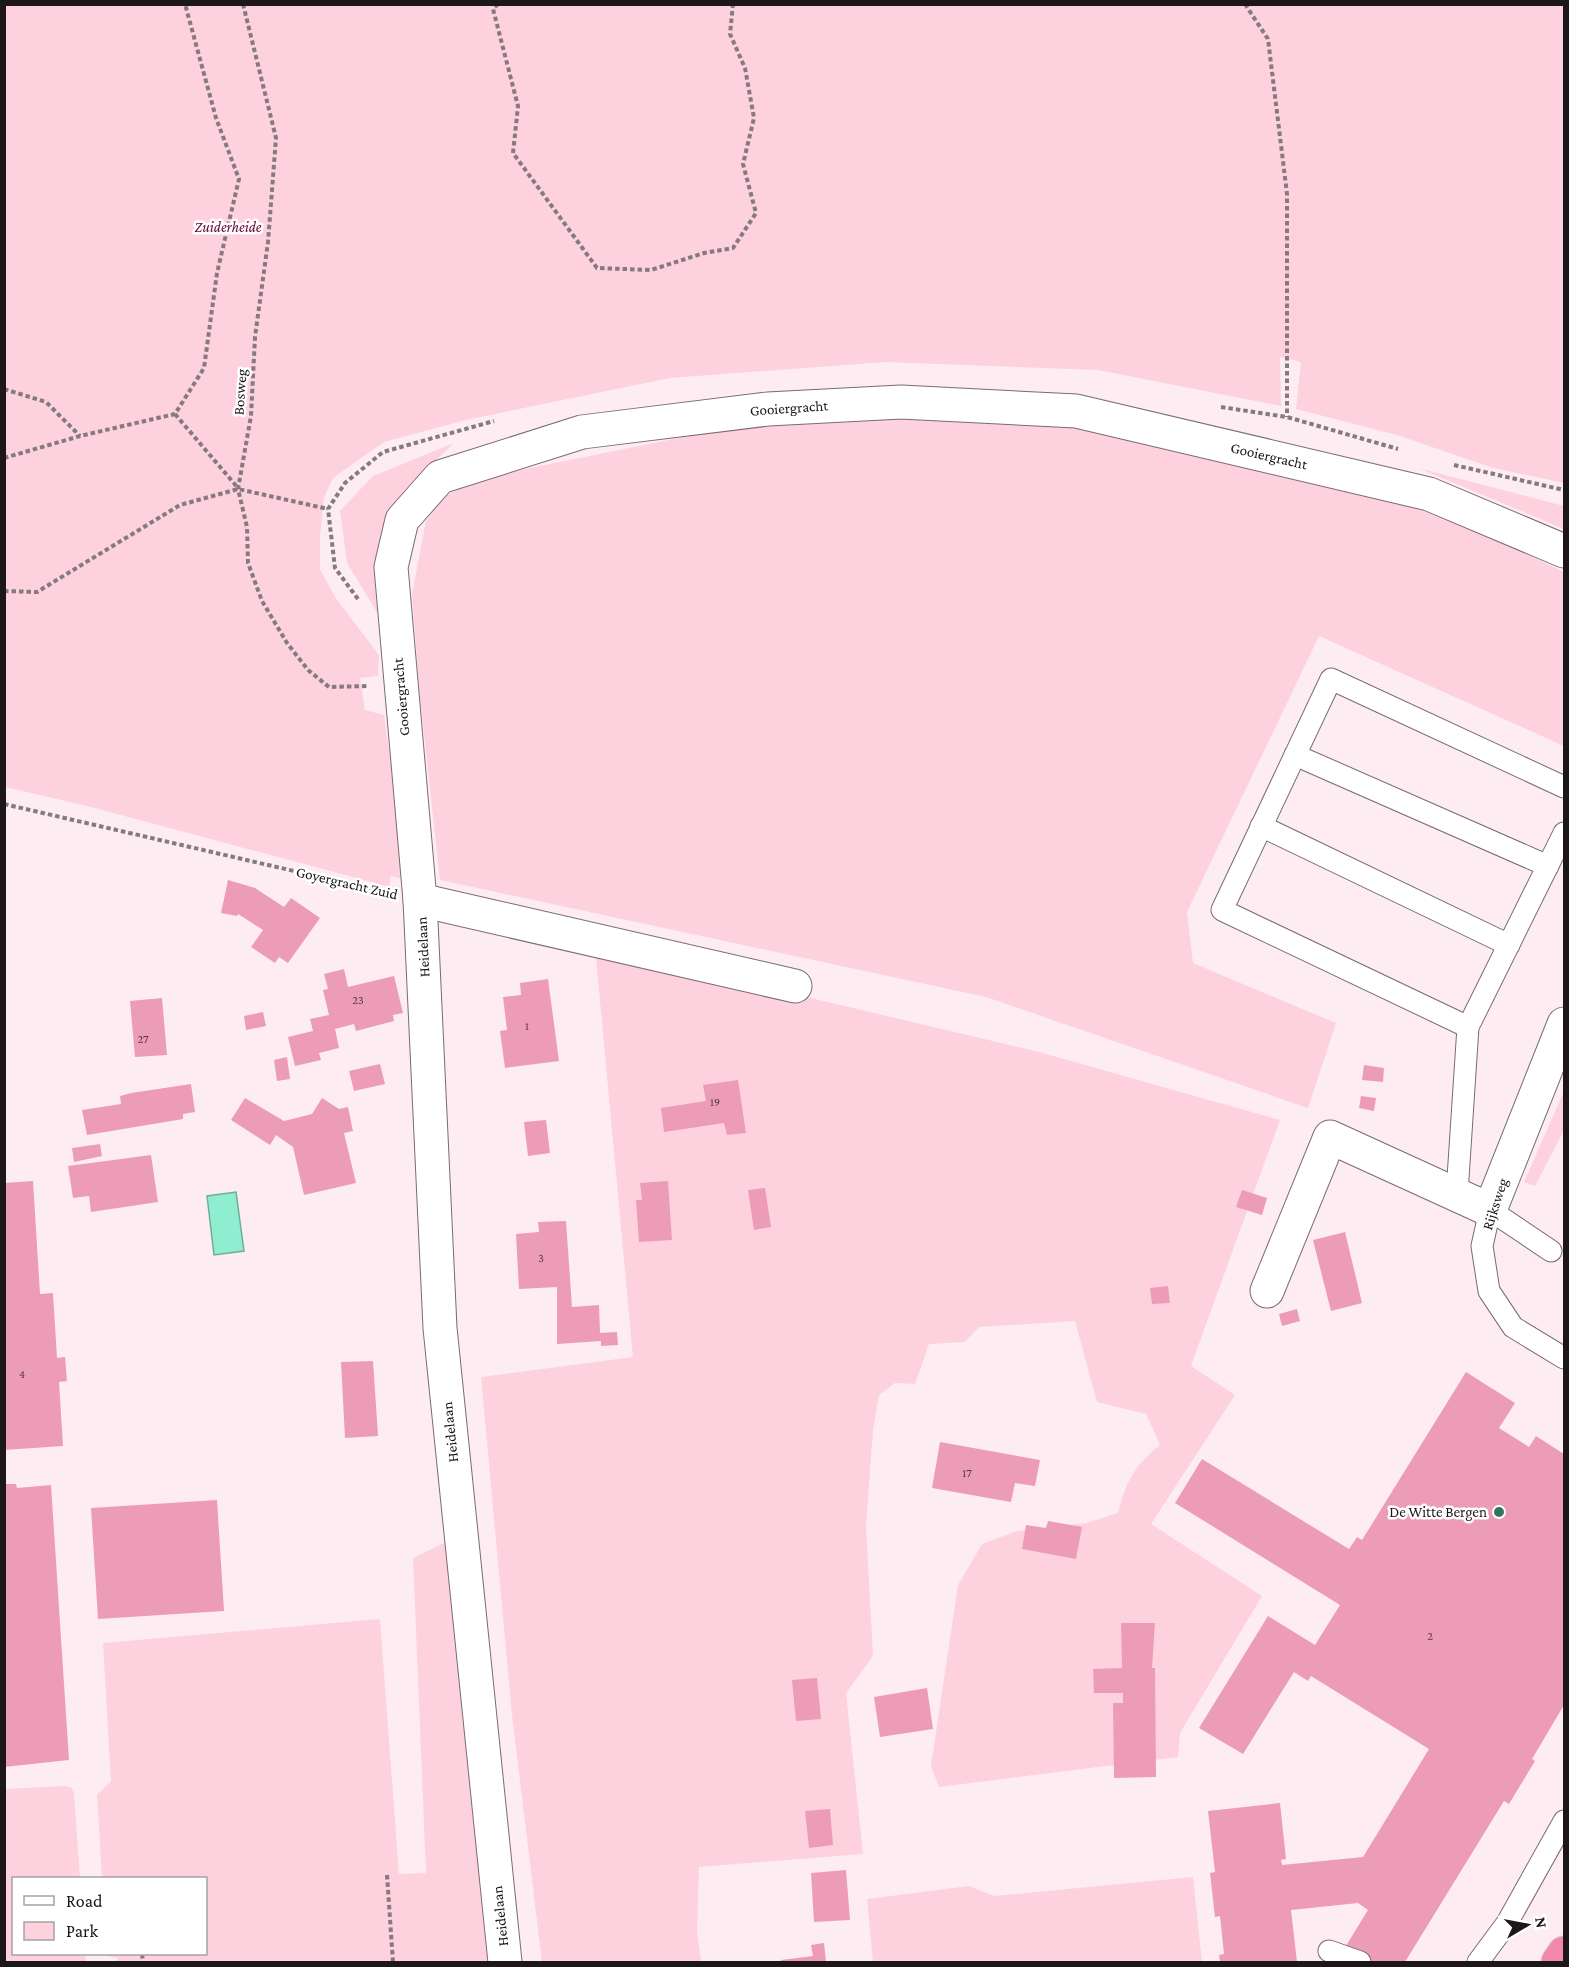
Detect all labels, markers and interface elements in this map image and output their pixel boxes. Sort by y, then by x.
park label: Zuiderheide [195,219,262,235]
street label: Bosweg [230,368,251,416]
street label: Gooiergracht [749,397,830,420]
street label: Gooiergracht [1229,439,1310,474]
street label: Gooiergracht [390,656,413,737]
street label: Goyergracht Zuid [294,864,400,903]
street label: Heidelaan [413,916,433,978]
house number: 23 [352,993,364,1007]
house number: 1 [525,1019,529,1033]
house number: 27 [137,1032,149,1046]
house number: 19 [710,1095,720,1109]
street label: Rijksweg [1479,1176,1512,1232]
house number: 3 [538,1251,544,1265]
house number: 4 [19,1367,25,1381]
street label: Heidelaan [439,1401,461,1463]
house number: 17 [962,1466,972,1480]
place label: De Witte Bergen [1389,1504,1487,1521]
marker: De Witte Bergen [1492,1505,1506,1519]
house number: 2 [1427,1629,1433,1643]
legend [12,1877,207,1955]
street label: Heidelaan [489,1885,511,1947]
text: Road [66,1891,103,1911]
north arrow [1497,1895,1557,1955]
text: N [1532,1916,1551,1929]
text: Park [66,1921,98,1941]

